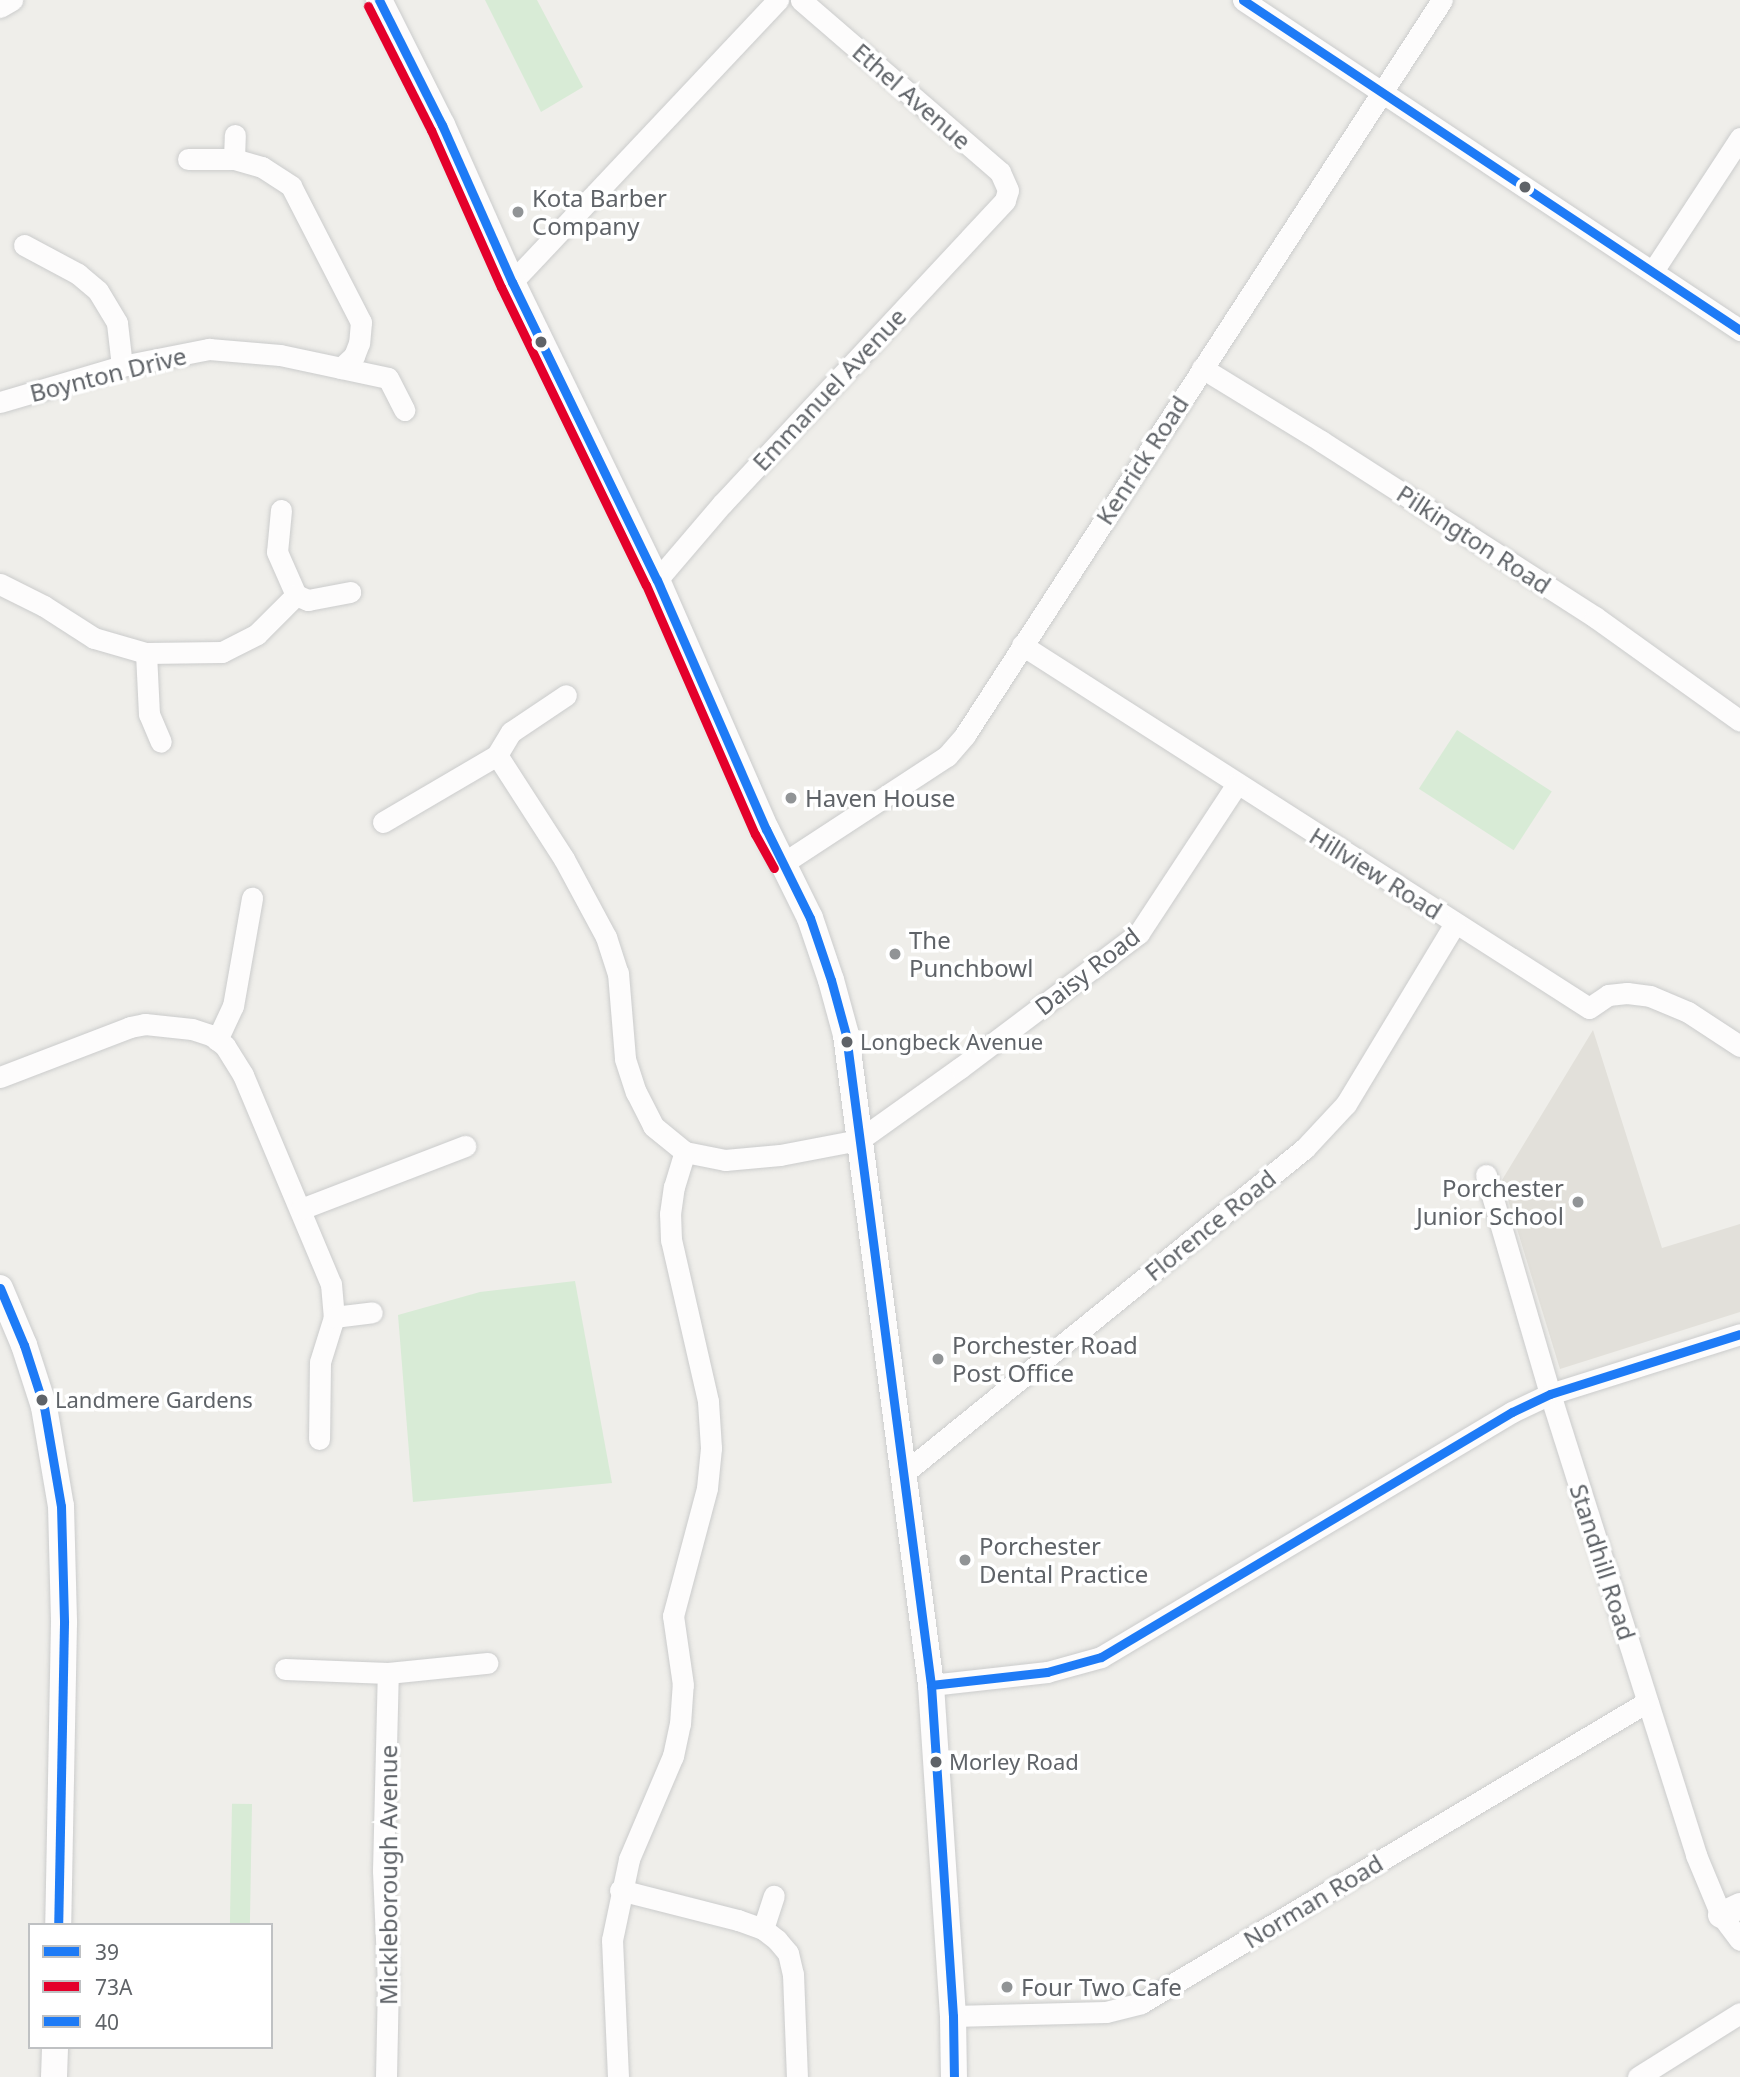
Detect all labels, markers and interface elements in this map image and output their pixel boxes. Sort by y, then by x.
street label: Ethel Avenue [847,37,977,155]
unlabelled marker [1518,180,1532,194]
place label: Kota Barber Company [532,184,667,240]
marker: Kota Barber Company [510,204,526,220]
street label: Emmanuel Avenue [746,302,912,476]
unlabelled marker [534,335,548,349]
street label: Boynton Drive [27,341,189,407]
street label: Kenrick Road [1090,390,1194,530]
street label: Pilkington Road [1392,479,1556,599]
place label: Haven House [805,784,955,812]
marker: Haven House [783,790,799,806]
street label: Hillview Road [1305,821,1447,925]
street label: Daisy Road [1029,921,1145,1021]
place label: The Punchbowl [909,926,1033,982]
marker: The Punchbowl [887,946,903,962]
place label: Longbeck Avenue [860,1029,1043,1055]
marker: Longbeck Avenue [840,1035,854,1049]
street label: Florence Road [1139,1163,1281,1287]
place label: Porchester Junior School [1416,1174,1564,1230]
marker: Porchester Junior School [1570,1194,1586,1210]
place label: Porchester Road Post Office [952,1331,1138,1387]
marker: Porchester Road Post Office [930,1351,946,1367]
place label: Landmere Gardens [55,1387,253,1413]
marker: Landmere Gardens [35,1393,49,1407]
street label: Standhill Road [1564,1480,1642,1644]
place label: Porchester Dental Practice [979,1532,1148,1588]
marker: Porchester Dental Practice [957,1552,973,1568]
street label: Mickleborough Avenue [374,1745,402,2005]
place label: Morley Road [949,1749,1079,1775]
marker: Morley Road [929,1755,943,1769]
street label: Norman Road [1238,1848,1388,1954]
legend [28,1923,273,2049]
text: 39 [95,1938,119,1966]
text: 73A [95,1973,132,2001]
place label: Four Two Cafe [1021,1973,1182,2001]
marker: Four Two Cafe [999,1979,1015,1995]
text: 40 [95,2008,119,2036]

